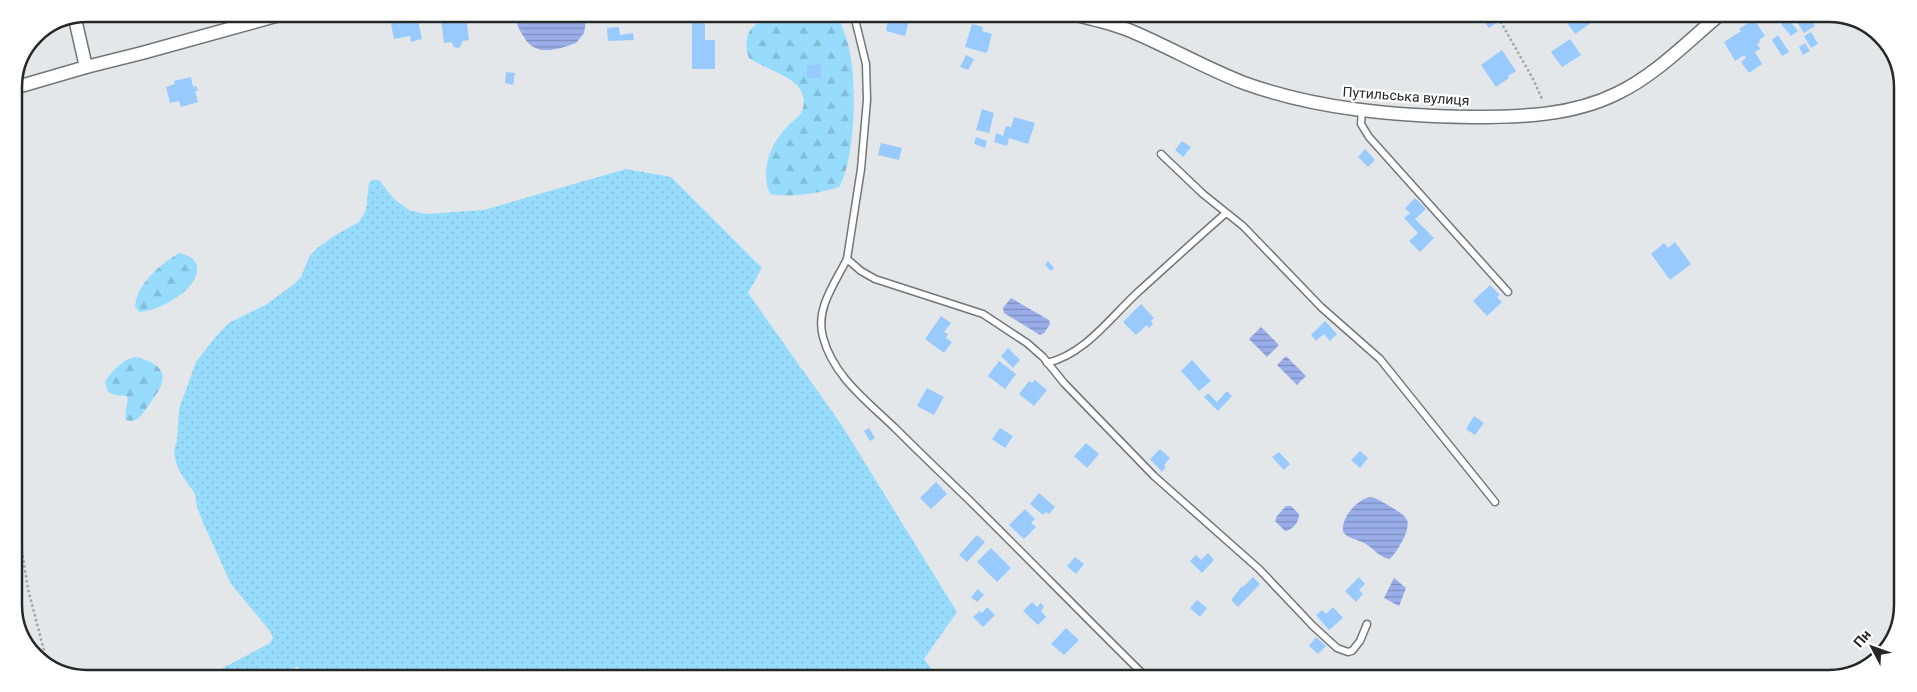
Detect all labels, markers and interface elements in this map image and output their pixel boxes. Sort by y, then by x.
street label: Путильська вулиця [1342,84,1470,108]
north arrow [1847,622,1897,672]
text: Пн [1850,626,1874,650]

